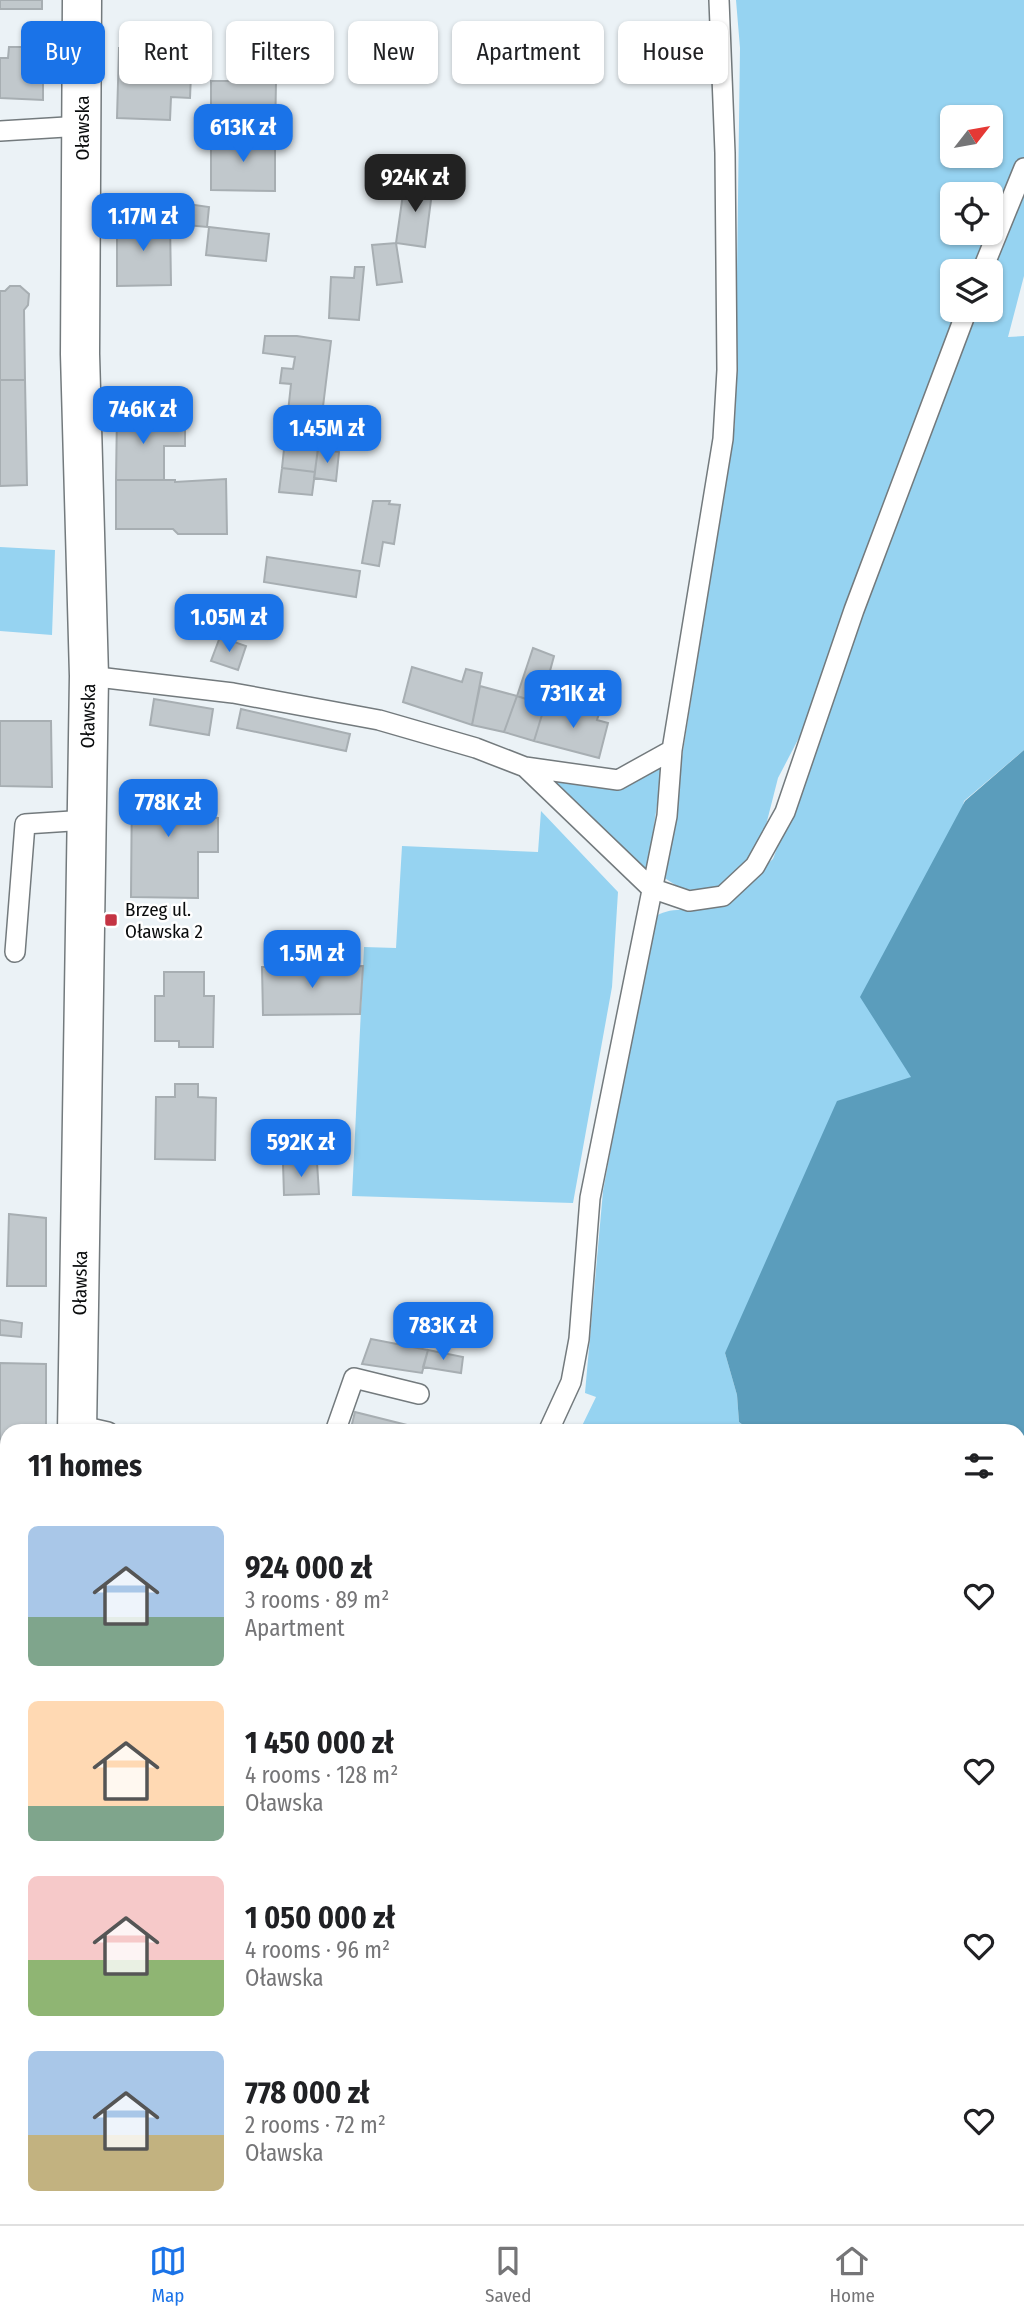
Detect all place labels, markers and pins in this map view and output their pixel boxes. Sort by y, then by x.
pin: 613K zł [178,104,308,164]
pin: 924K zł [350,154,480,214]
pin: 1.17M zł [71,194,215,253]
pin: 746K zł [78,386,208,446]
pin: 1.45M zł [255,406,399,465]
pin: 1.05M zł [157,594,301,654]
pin: 731K zł [508,670,638,730]
pin: 778K zł [103,780,233,839]
place label: Brzeg ul. Oławska 2 [125,898,203,943]
marker: Brzeg ul. Oławska 2 [103,912,119,928]
pin: 1.5M zł [247,930,377,990]
pin: 592K zł [236,1120,366,1179]
pin: 783K zł [378,1302,508,1362]

